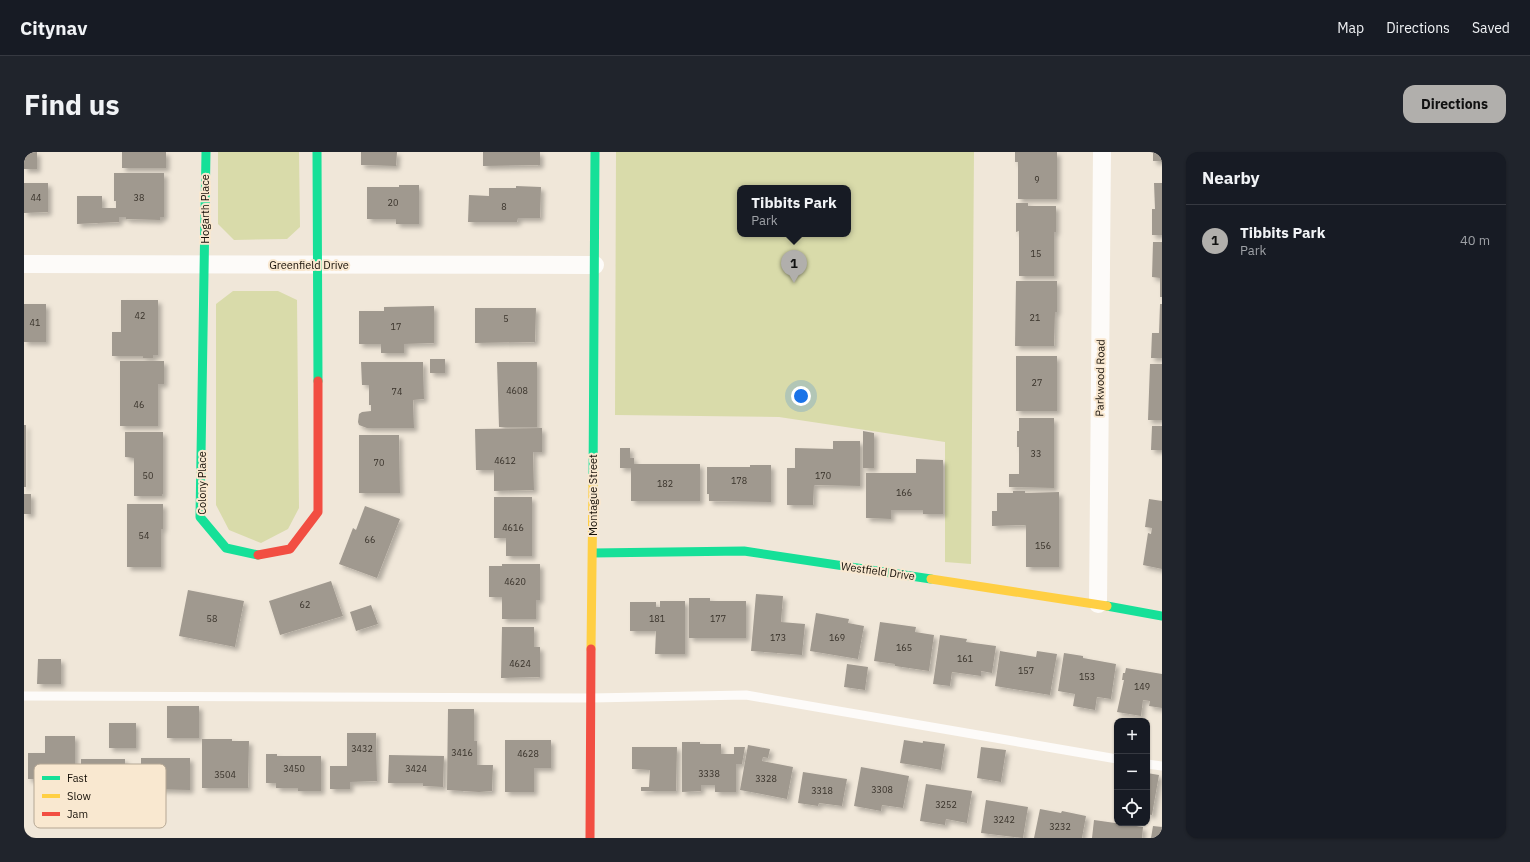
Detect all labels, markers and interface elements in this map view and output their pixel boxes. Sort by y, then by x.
text: Citynav [20,16,87,40]
text: Map [1337,19,1364,37]
text: Directions [1386,19,1450,37]
text: Saved [1472,19,1510,37]
button: Directions [1403,85,1506,123]
text: Find us [24,86,120,123]
text: Nearby [1202,167,1260,189]
street label: Hogarth Place [198,174,212,244]
house number: 9 [1034,174,1040,185]
popup [737,185,851,237]
house number: 44 [31,192,41,203]
house number: 38 [134,192,144,203]
text: Tibbits Park [751,193,837,212]
house number: 20 [388,197,398,208]
house number: 8 [501,201,507,212]
text: Park [751,212,778,229]
text: Tibbits Park [1240,223,1325,242]
text: 1 [1211,232,1219,249]
text: 40 m [1460,232,1490,249]
text: Park [1240,242,1266,259]
house number: 15 [1031,248,1041,259]
pin: 1 [781,250,807,283]
street label: Greenfield Drive [269,258,349,272]
house number: 42 [135,310,145,321]
house number: 21 [1030,312,1040,323]
house number: 5 [503,313,509,324]
house number: 41 [30,317,40,328]
house number: 17 [391,321,401,332]
street label: Parkwood Road [1092,339,1108,417]
house number: 27 [1032,377,1042,388]
house number: 4608 [506,385,528,396]
house number: 74 [392,386,402,397]
your location [791,386,811,406]
house number: 46 [134,399,144,410]
house number: 33 [1031,448,1041,459]
street label: Colony Place [195,451,209,515]
street label: Montague Street [586,454,600,536]
house number: 4612 [494,455,516,466]
house number: 70 [374,457,384,468]
house number: 50 [143,470,153,481]
house number: 170 [815,470,831,481]
house number: 178 [731,475,747,486]
house number: 182 [657,478,673,489]
house number: 166 [896,487,912,498]
house number: 4616 [502,522,524,533]
house number: 54 [139,530,149,541]
house number: 66 [365,534,375,545]
house number: 156 [1035,540,1051,551]
street label: Westfield Drive [840,559,916,583]
house number: 4620 [504,576,526,587]
house number: 62 [300,599,310,610]
house number: 58 [207,613,217,624]
house number: 181 [649,613,665,624]
house number: 177 [710,613,726,624]
house number: 173 [770,632,786,643]
house number: 169 [829,632,845,643]
house number: 165 [896,642,912,653]
house number: 161 [957,653,973,664]
house number: 4624 [509,658,531,669]
house number: 157 [1018,665,1034,676]
house number: 153 [1079,671,1095,682]
house number: 149 [1134,681,1150,692]
map controls [1114,718,1150,826]
button: + [1114,718,1150,754]
house number: 3432 [351,743,373,754]
house number: 3416 [451,747,473,758]
house number: 4628 [517,748,539,759]
button: − [1114,754,1150,790]
house number: 3450 [283,763,305,774]
house number: 3424 [405,763,427,774]
legend [34,764,166,828]
house number: 3338 [698,768,720,779]
house number: 3504 [214,769,236,780]
text: Fast [67,771,88,785]
house number: 3328 [755,773,777,784]
house number: 3308 [871,784,893,795]
house number: 3318 [811,785,833,796]
text: Slow [67,789,91,803]
button: locate [1114,790,1150,826]
house number: 3252 [935,799,957,810]
text: Jam [67,807,88,821]
house number: 3242 [993,814,1015,825]
house number: 3232 [1049,821,1071,832]

